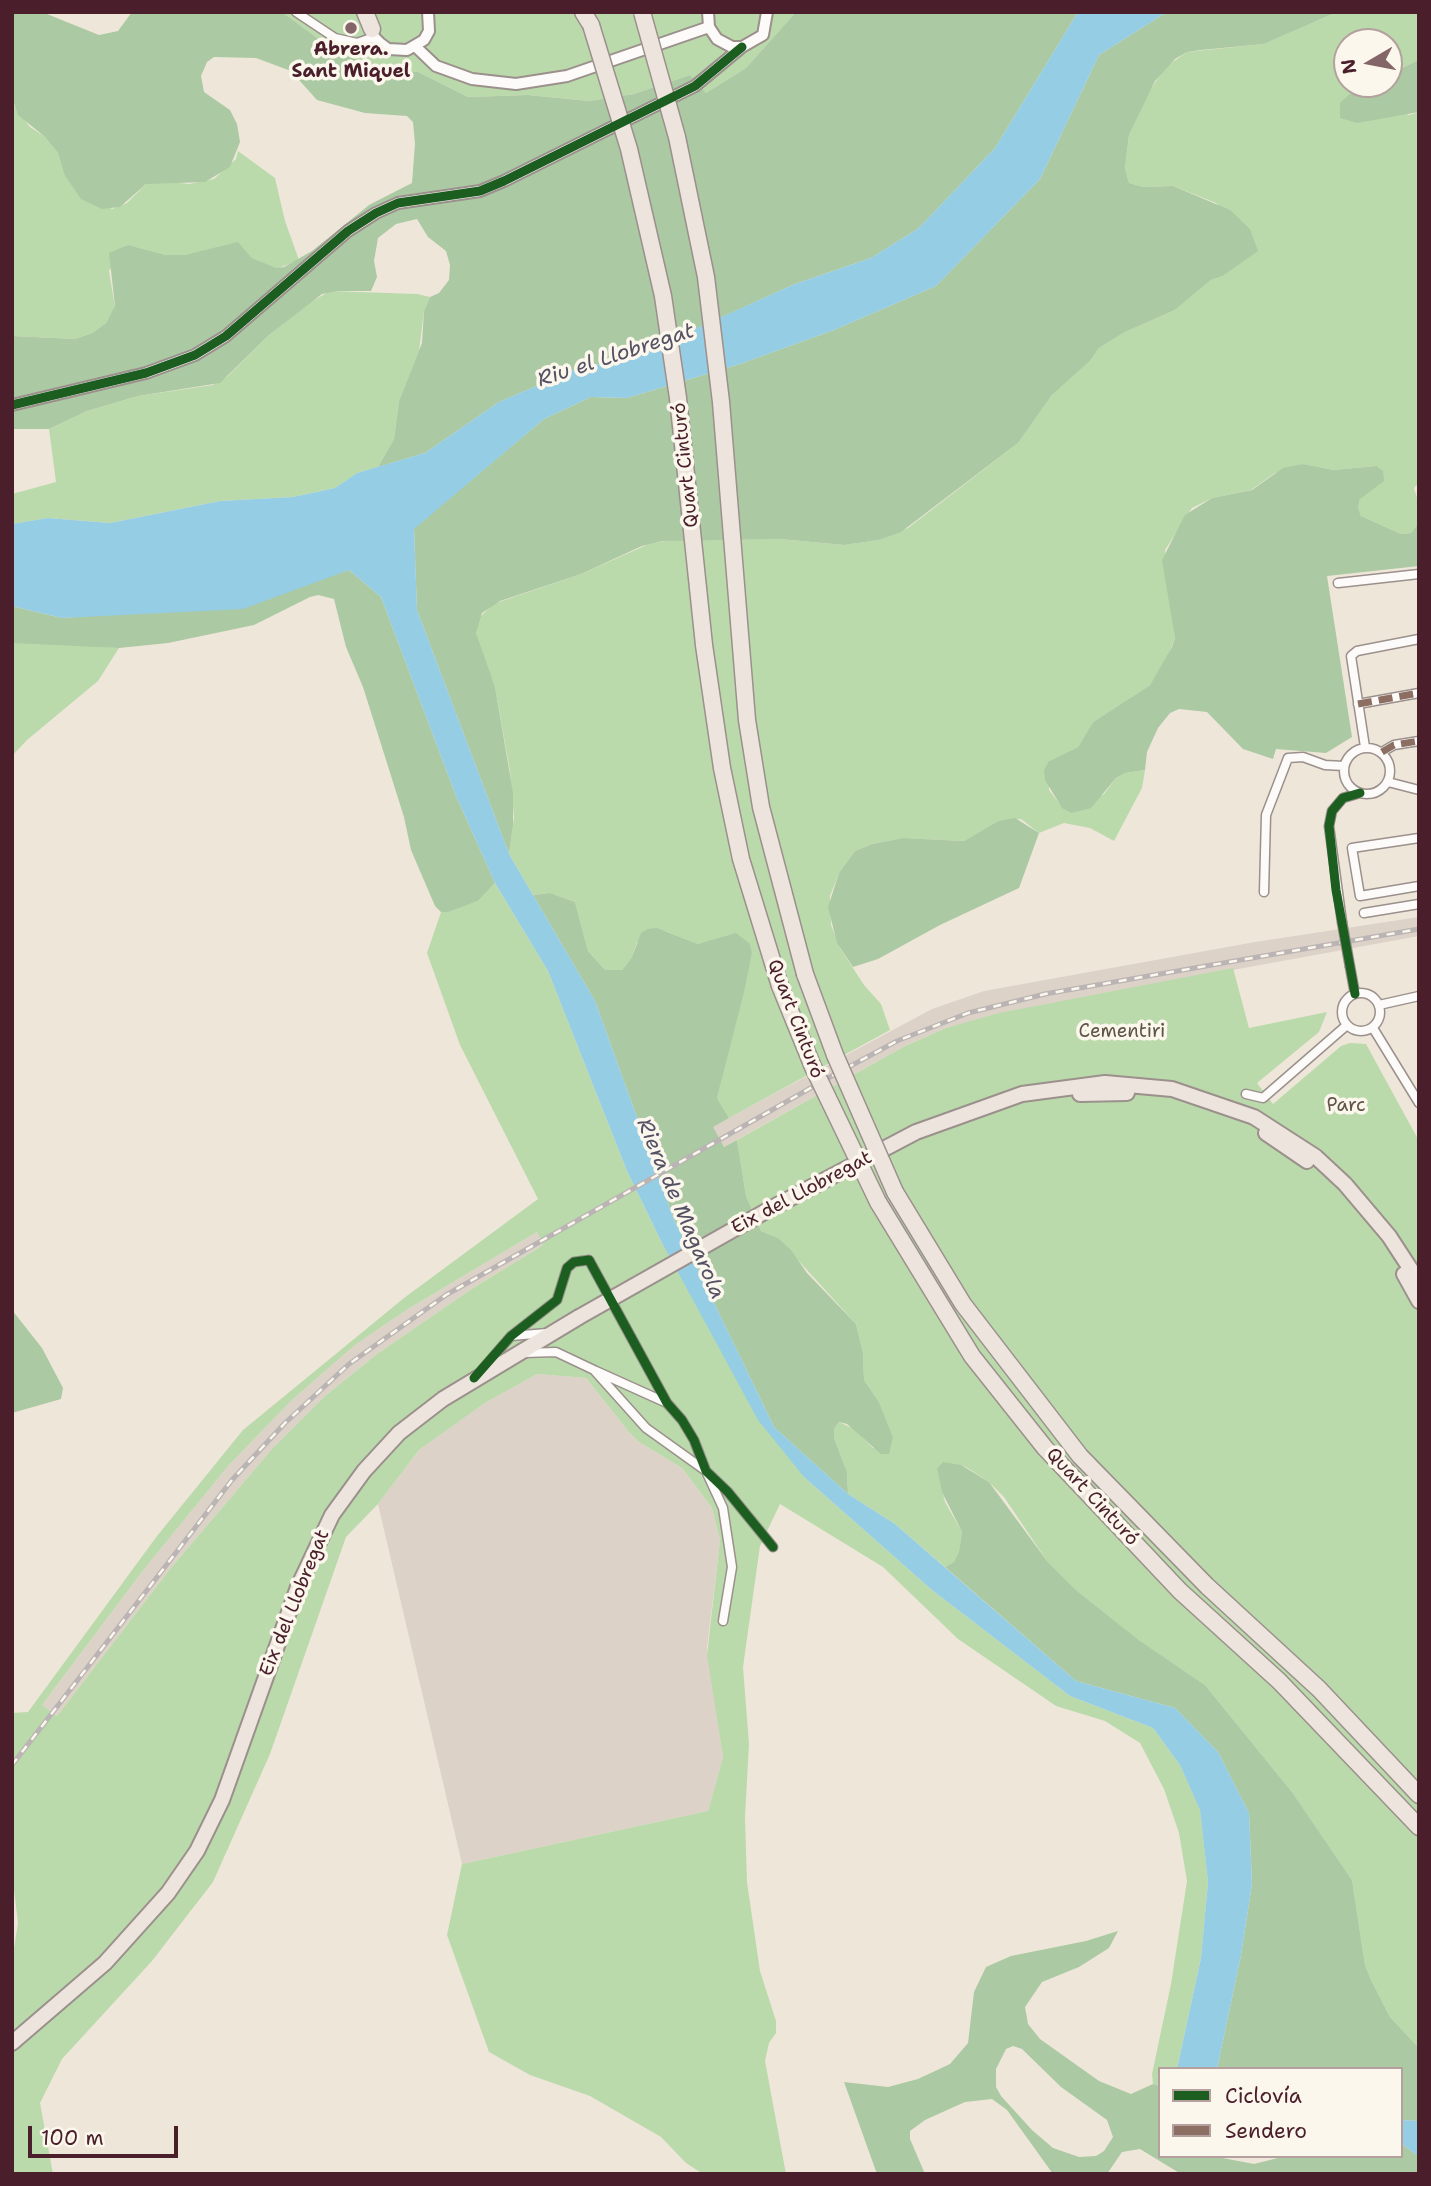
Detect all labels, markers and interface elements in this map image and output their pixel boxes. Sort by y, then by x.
marker: Abrera. Sant Miquel [343,20,359,36]
north arrow [1333,28,1403,98]
place label: Abrera. Sant Miquel [292,39,410,83]
text: N [1335,57,1362,76]
water label: Riu el Llobregat [534,319,698,393]
street label: Quart Cinturó [668,401,704,529]
street label: Quart Cinturó [762,956,828,1082]
park label: Cementiri [1079,1021,1165,1043]
park label: Parc [1326,1095,1366,1117]
water label: Riera de Magarola [631,1115,729,1303]
street label: Eix del Llobregat [728,1146,876,1240]
street label: Quart Cinturó [1041,1443,1143,1551]
street label: Eix del Llobregat [255,1526,335,1680]
legend [1158,2067,1403,2158]
text: Ciclovía [1225,2082,1302,2110]
scale bar [32,2112,182,2156]
text: Sendero [1225,2117,1307,2145]
text: 100 m [41,2124,104,2152]

